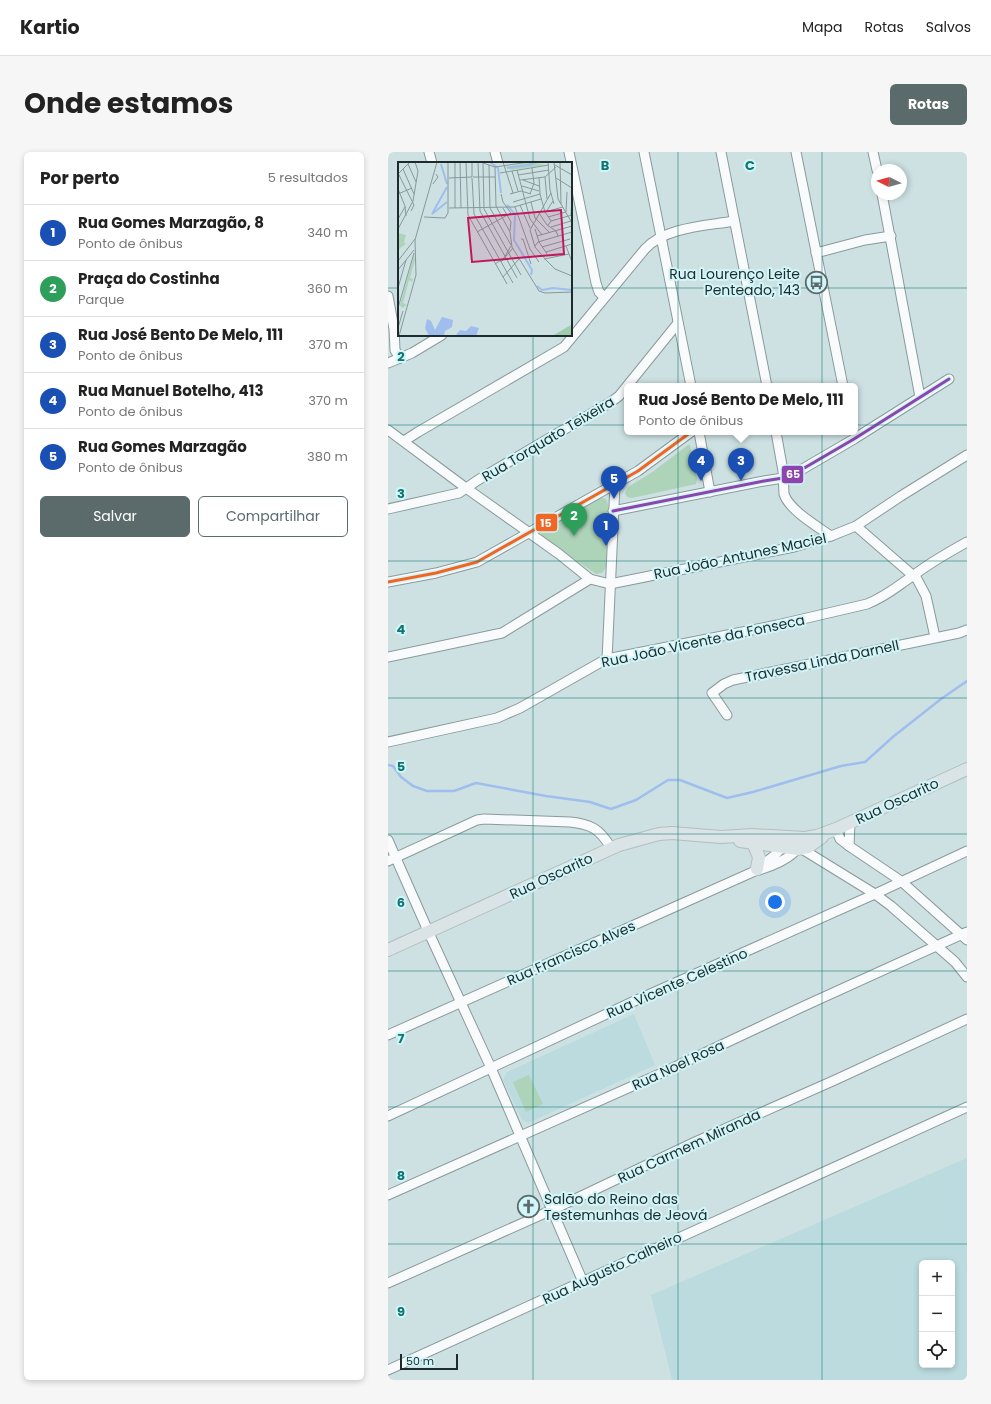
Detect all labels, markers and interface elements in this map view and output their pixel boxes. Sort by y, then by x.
text: Kartio [20,14,80,41]
text: Mapa [802,17,842,37]
text: Rotas [864,17,904,37]
text: Salvos [926,17,971,37]
text: Onde estamos [24,84,233,123]
button: Rotas [890,84,967,125]
text: B [601,156,610,175]
text: C [745,156,755,175]
inset map [398,162,572,336]
north arrow [871,164,907,200]
text: Por perto [40,166,119,190]
text: 5 resultados [268,168,348,187]
text: Rua Gomes Marzagão, 8 [78,212,264,233]
text: 1 [51,223,55,242]
text: 340 m [307,223,348,242]
text: Ponto de ônibus [78,234,183,253]
place label: Rua Lourenço Leite Penteado, 143 [669,264,800,300]
text: Praça do Costinha [78,268,220,289]
bus stop icon: Rua Lourenço Leite Penteado, 143 [803,269,829,295]
text: 2 [49,279,57,298]
text: 360 m [307,279,348,298]
text: Parque [78,290,124,309]
text: Rua José Bento De Melo, 111 [78,324,283,345]
text: 3 [49,335,57,354]
text: 370 m [308,335,348,354]
text: Ponto de ônibus [78,346,183,365]
text: 2 [397,347,405,366]
text: Rua Manuel Botelho, 413 [78,380,264,401]
popup [624,383,858,435]
text: Rua José Bento De Melo, 111 [638,389,844,410]
text: 4 [49,391,57,410]
text: 370 m [308,391,348,410]
street label: Rua Torquato Teixeira [478,391,618,487]
text: Ponto de ônibus [78,402,183,421]
text: Ponto de ônibus [638,411,743,430]
text: Rua Gomes Marzagão [78,436,247,457]
text: 5 [49,447,57,466]
text: 380 m [307,447,348,466]
pin: 4 [688,448,714,481]
pin: 3 [728,448,754,481]
text: Ponto de ônibus [78,458,183,477]
line badge: 65 [781,465,804,484]
pin: 5 [601,466,627,499]
text: 65 [786,466,800,482]
text: 3 [397,484,405,503]
button: Salvar [40,496,190,537]
button: Compartilhar [198,496,348,537]
pin: 2 [561,503,587,536]
line badge: 15 [535,513,558,532]
pin: 1 [593,513,619,546]
text: 15 [540,515,552,531]
street label: Rua João Antunes Maciel [652,528,828,584]
street label: Rua João Vicente da Fonseca [599,610,807,672]
text: 4 [397,620,406,639]
street label: Travessa Linda Darnell [743,635,901,687]
text: 5 [397,757,405,776]
street label: Rua Oscarito [852,773,942,829]
street label: Rua Oscarito [506,848,596,904]
your location [765,892,785,912]
text: 6 [397,893,405,912]
street label: Rua Francisco Alves [504,916,638,990]
street label: Rua Vicente Celestino [603,943,751,1023]
text: 7 [398,1029,405,1048]
street label: Rua Noel Rosa [629,1035,727,1095]
street label: Rua Carmem Miranda [614,1104,764,1188]
text: 8 [397,1166,405,1185]
place label: Salão do Reino das Testemunhas de Jeová [544,1189,707,1225]
church icon: Salão do Reino das Testemunhas de Jeová [515,1194,541,1220]
street label: Rua Augusto Calheiro [539,1227,685,1309]
map controls [919,1260,955,1368]
button: + [919,1260,955,1296]
button: − [919,1296,955,1332]
text: 9 [397,1302,405,1321]
button: locate [919,1332,955,1368]
scale bar [400,1352,458,1371]
text: 50 m [406,1353,434,1369]

